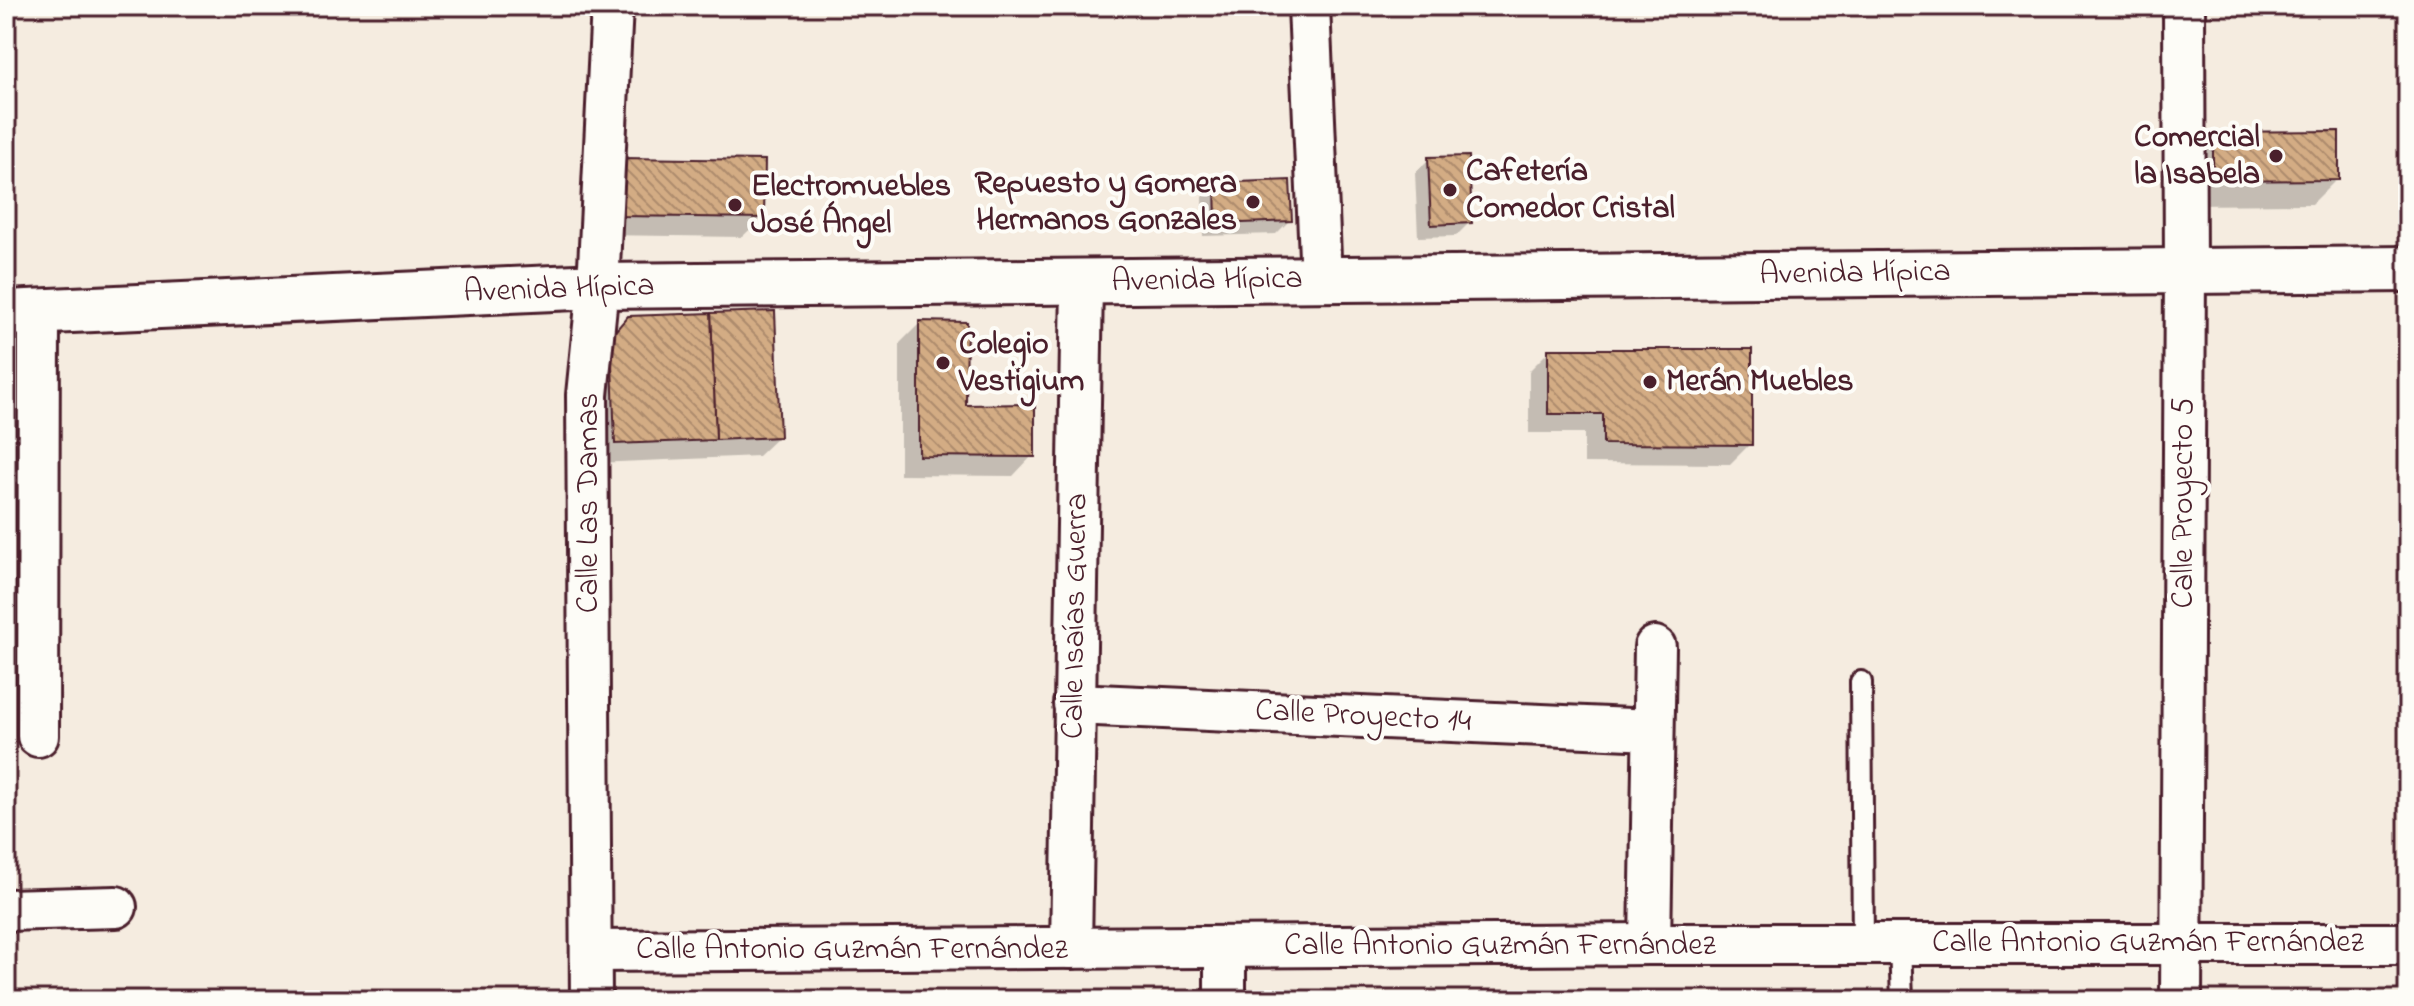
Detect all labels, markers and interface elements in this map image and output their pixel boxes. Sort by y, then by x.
place label: Comercial la Isabela [2134,115,2260,199]
marker: Comercial la Isabela [2267,147,2285,165]
place label: Cafetería Comedor Cristal [1466,149,1675,233]
place label: Repuesto y Gomera Hermanos Gonzales [974,161,1237,245]
place label: Electromuebles José Ángel [751,164,951,249]
marker: Cafetería Comedor Cristal [1441,181,1459,199]
marker: Repuesto y Gomera Hermanos Gonzales [1244,193,1262,211]
marker: Electromuebles José Ángel [726,196,744,214]
street label: Avenida Hípica [1759,249,1951,299]
street label: Avenida Hípica [1111,256,1303,306]
street label: Avenida Hípica [463,263,655,317]
place label: Colegio Vestigium [958,322,1085,407]
marker: Colegio Vestigium [934,354,952,372]
place label: Merán Muebles [1666,359,1854,406]
marker: Merán Muebles [1641,373,1659,391]
street label: Calle Las Damas [566,393,613,613]
street label: Calle Proyecto 5 [2161,397,2208,609]
street label: Calle Isaías Guerra [1050,493,1102,739]
street label: Calle Proyecto 14 [1254,688,1472,746]
street label: Calle Antonio Guzmán Fernández [1932,920,2365,967]
street label: Calle Antonio Guzmán Fernández [1284,923,1717,970]
street label: Calle Antonio Guzmán Fernández [636,927,1069,974]

